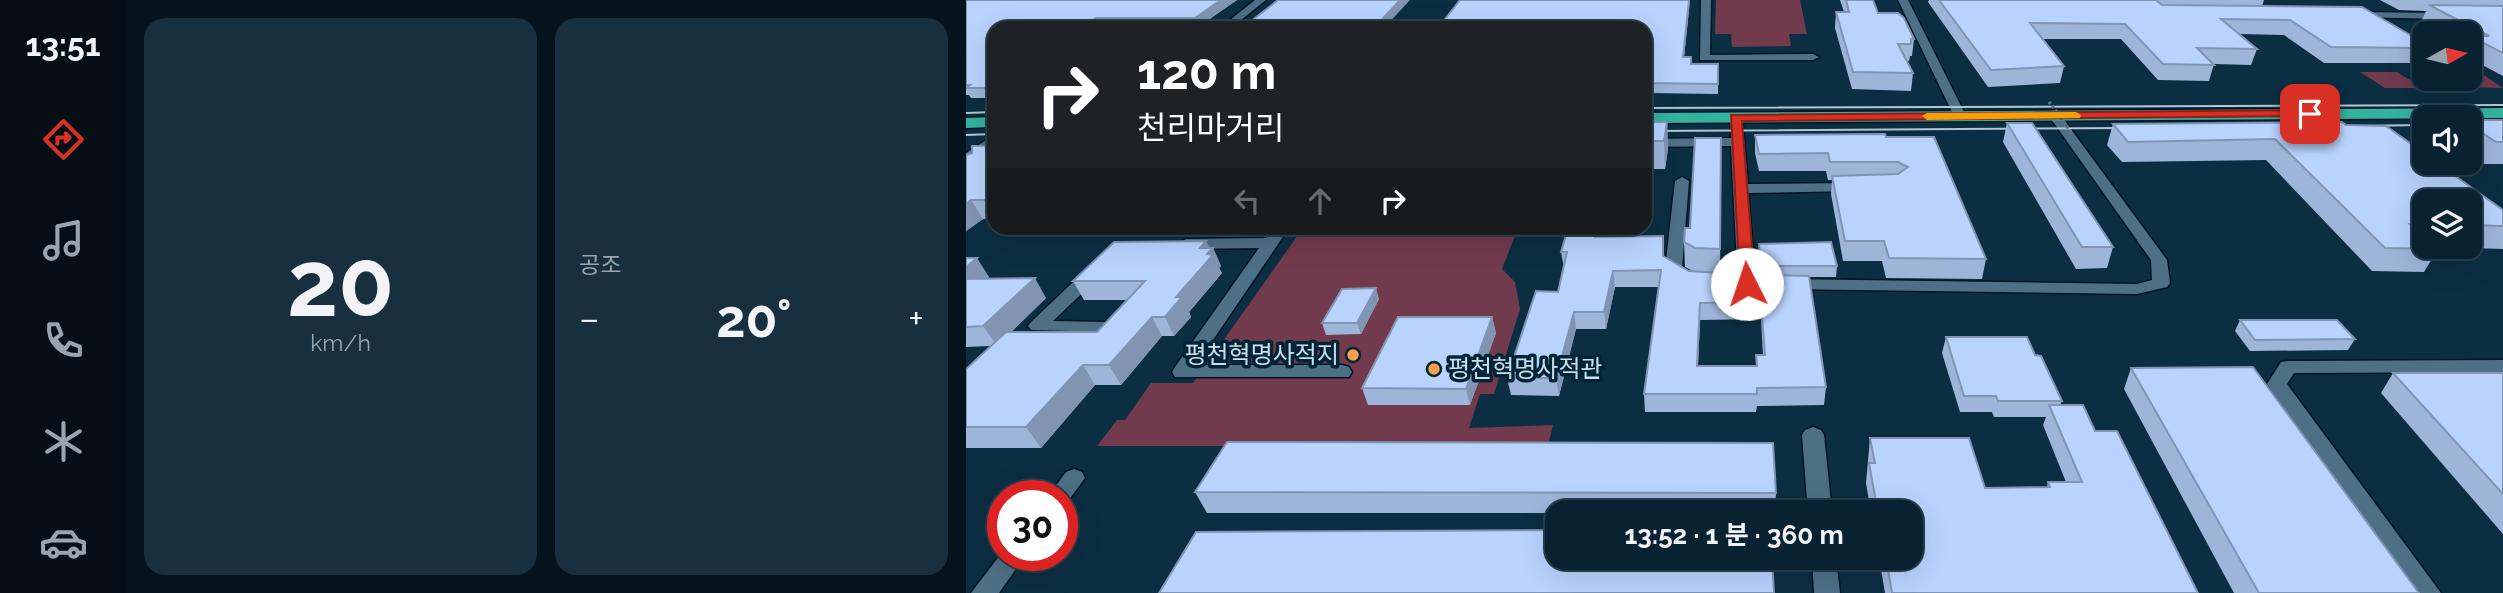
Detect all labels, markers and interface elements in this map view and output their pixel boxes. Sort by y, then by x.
north arrow [2412,21,2482,91]
map controls [2412,21,2482,259]
text: 13:51 [25,26,101,63]
text: 120 m [1137,43,1276,100]
icon: right [1022,49,1113,140]
pin [2280,84,2340,144]
icon: arrive [2291,95,2329,133]
button: sound [2412,105,2482,175]
text: 천리마거리 [1137,109,1284,146]
icon: directions [39,115,88,164]
icon: left [1228,182,1266,220]
icon: ahead [1301,182,1339,220]
icon: right [1374,182,1412,220]
button: layers [2412,189,2482,259]
icon: music [39,216,88,265]
text: 20 [287,230,394,337]
position arrow [1710,247,1784,321]
text: 공조 [579,251,621,278]
text: 20° [716,288,792,349]
text: − [579,296,599,341]
text: + [908,296,924,341]
icon: phone [39,316,88,365]
text: km/h [310,329,371,356]
place label: 평천혁명사적지 [1184,340,1339,369]
marker: 평천혁명사적지 [1345,347,1361,363]
place label: 평천혁명사적관 [1448,354,1603,383]
marker: 평천혁명사적관 [1426,361,1442,377]
icon: climate [39,417,88,466]
speed limit sign: 30 [987,480,1078,571]
icon: car [39,518,88,567]
text: 13:52 · 1 분 · 360 m [1624,520,1844,550]

